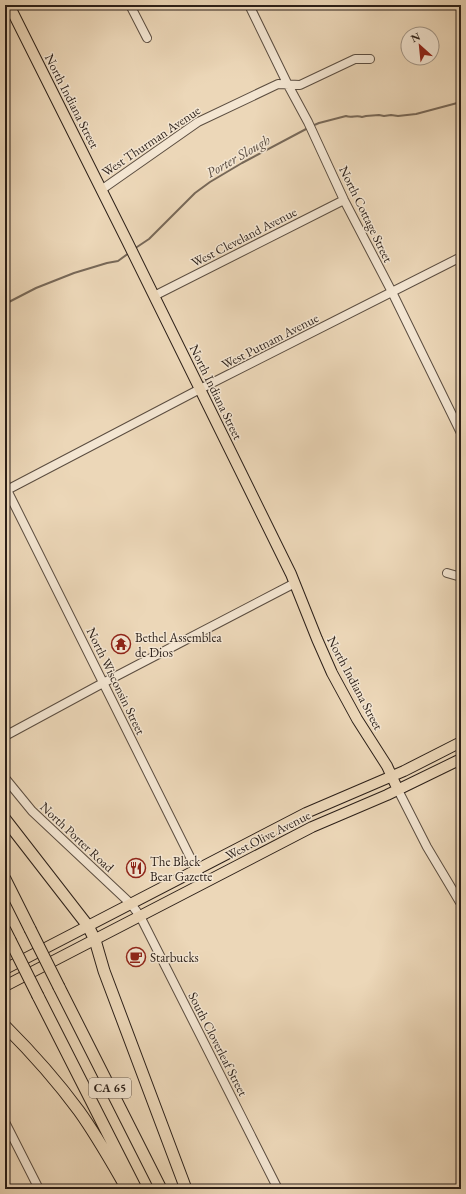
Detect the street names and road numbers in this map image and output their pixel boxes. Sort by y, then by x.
street label: North Indiana Street [41,51,103,151]
street label: West Thurman Avenue [98,102,204,180]
street label: North Cottage Street [335,163,397,265]
street label: West Cleveland Avenue [188,203,300,271]
street label: West Putnam Avenue [219,309,321,373]
street label: North Indiana Street [186,342,246,442]
street label: North Wisconsin Street [83,625,149,737]
street label: North Indiana Street [323,633,387,733]
street label: North Porter Road [36,798,118,876]
street label: West Olive Avenue [223,806,313,864]
street label: South Cloverleaf Street [184,989,252,1099]
road number: CA 65 [89,1078,131,1098]

